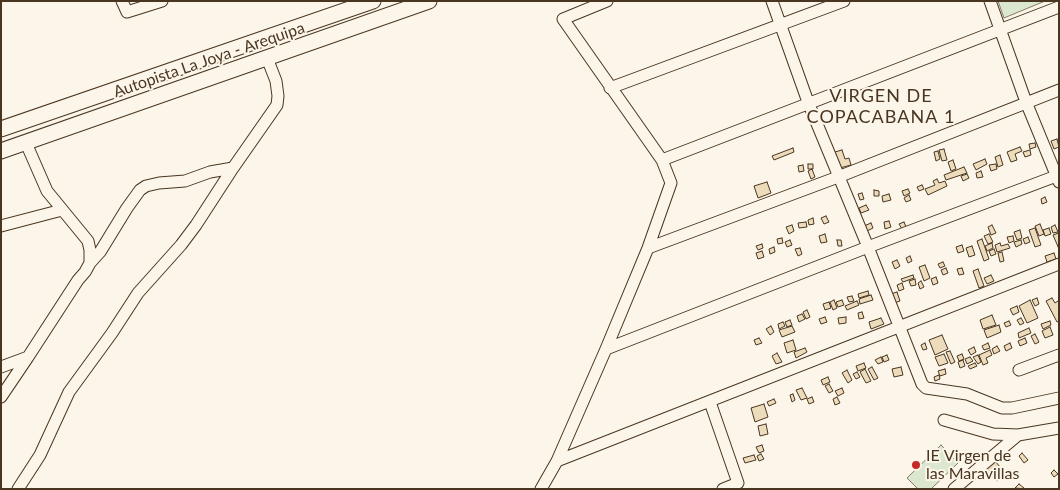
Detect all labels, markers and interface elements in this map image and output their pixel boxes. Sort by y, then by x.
street label: Autopista La Joya - Arequipa [111,18,307,102]
district label: VIRGEN DE COPACABANA 1 [805,85,957,128]
place label: IE Virgen de las Maravillas [926,446,1019,484]
marker: IE Virgen de las Maravillas [910,459,922,471]

